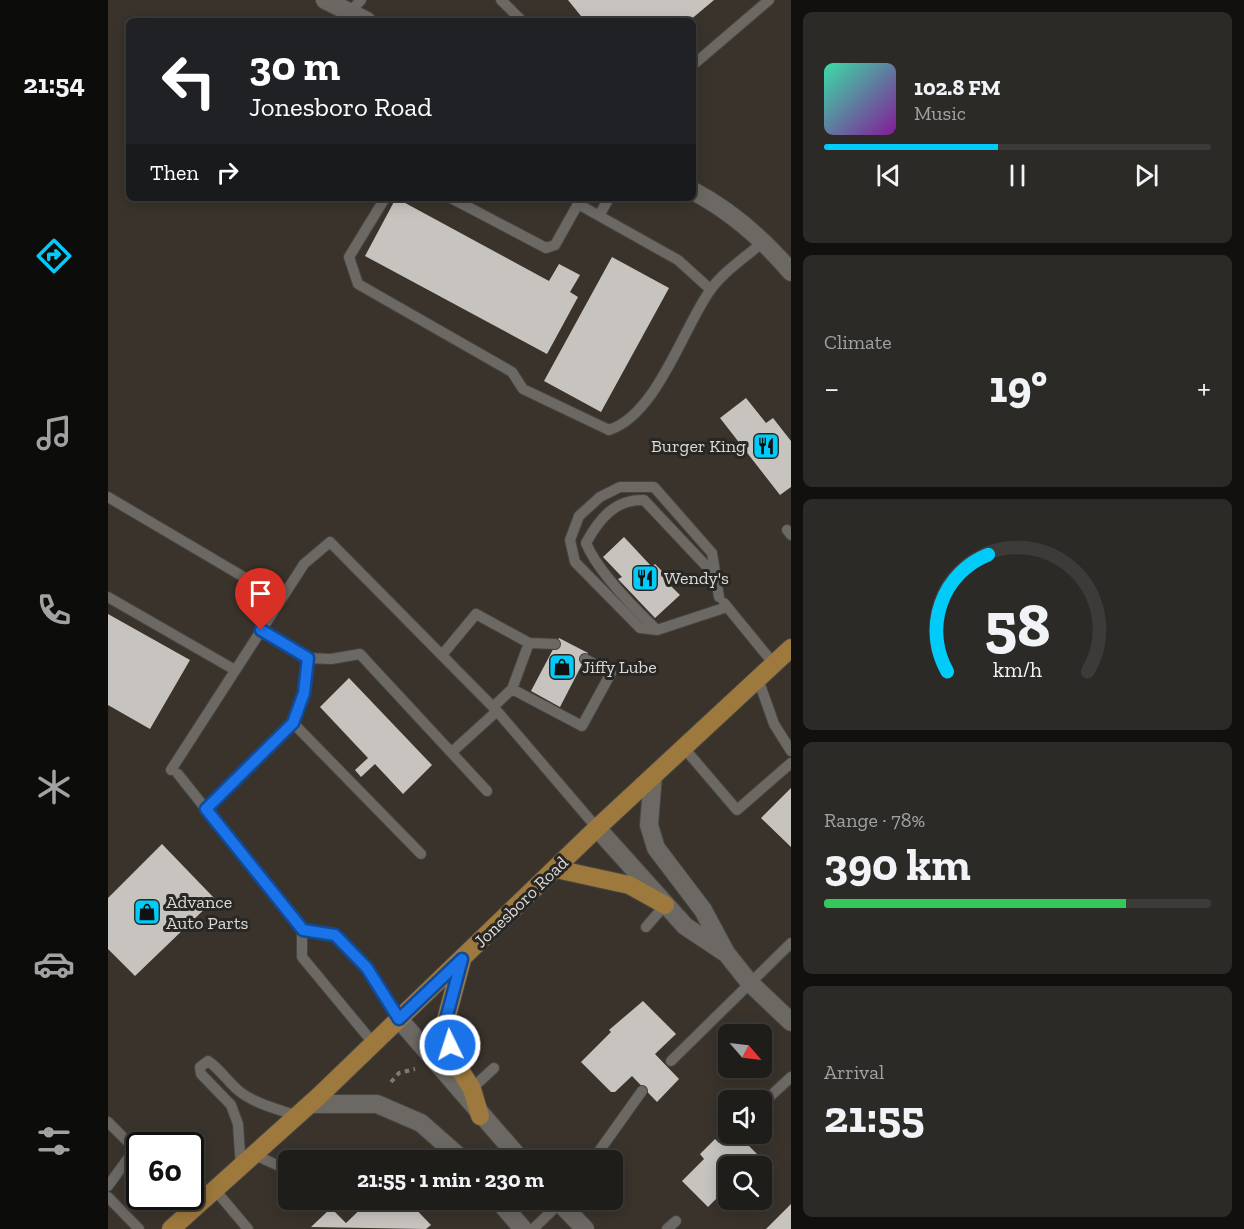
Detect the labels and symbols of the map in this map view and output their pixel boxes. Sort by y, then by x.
restaurant icon: Burger King [751,431,781,461]
place label: Burger King [651,435,746,457]
restaurant icon: Wendy's [630,563,660,593]
place label: Wendy's [664,567,729,589]
pin [235,568,286,630]
shop icon: Jiffy Lube [547,652,577,682]
place label: Jiffy Lube [582,656,657,678]
street label: Jonesboro Road [469,852,573,952]
place label: Advance Auto Parts [166,891,249,934]
shop icon: Advance Auto Parts [132,897,162,927]
position arrow [418,1013,482,1077]
north arrow [718,1024,772,1078]
speed limit sign: 60 [126,1132,204,1210]

